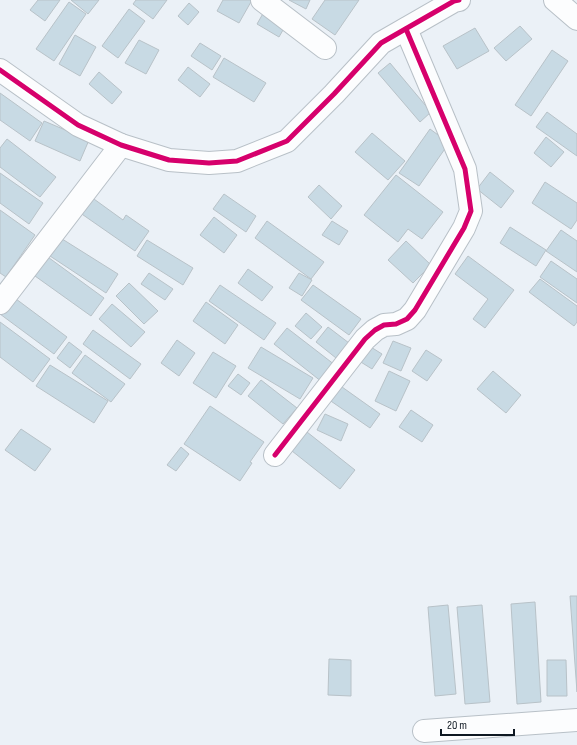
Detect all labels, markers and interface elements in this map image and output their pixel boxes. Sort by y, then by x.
scale bar [441,711,514,737]
text: 20 m [447,718,467,733]

